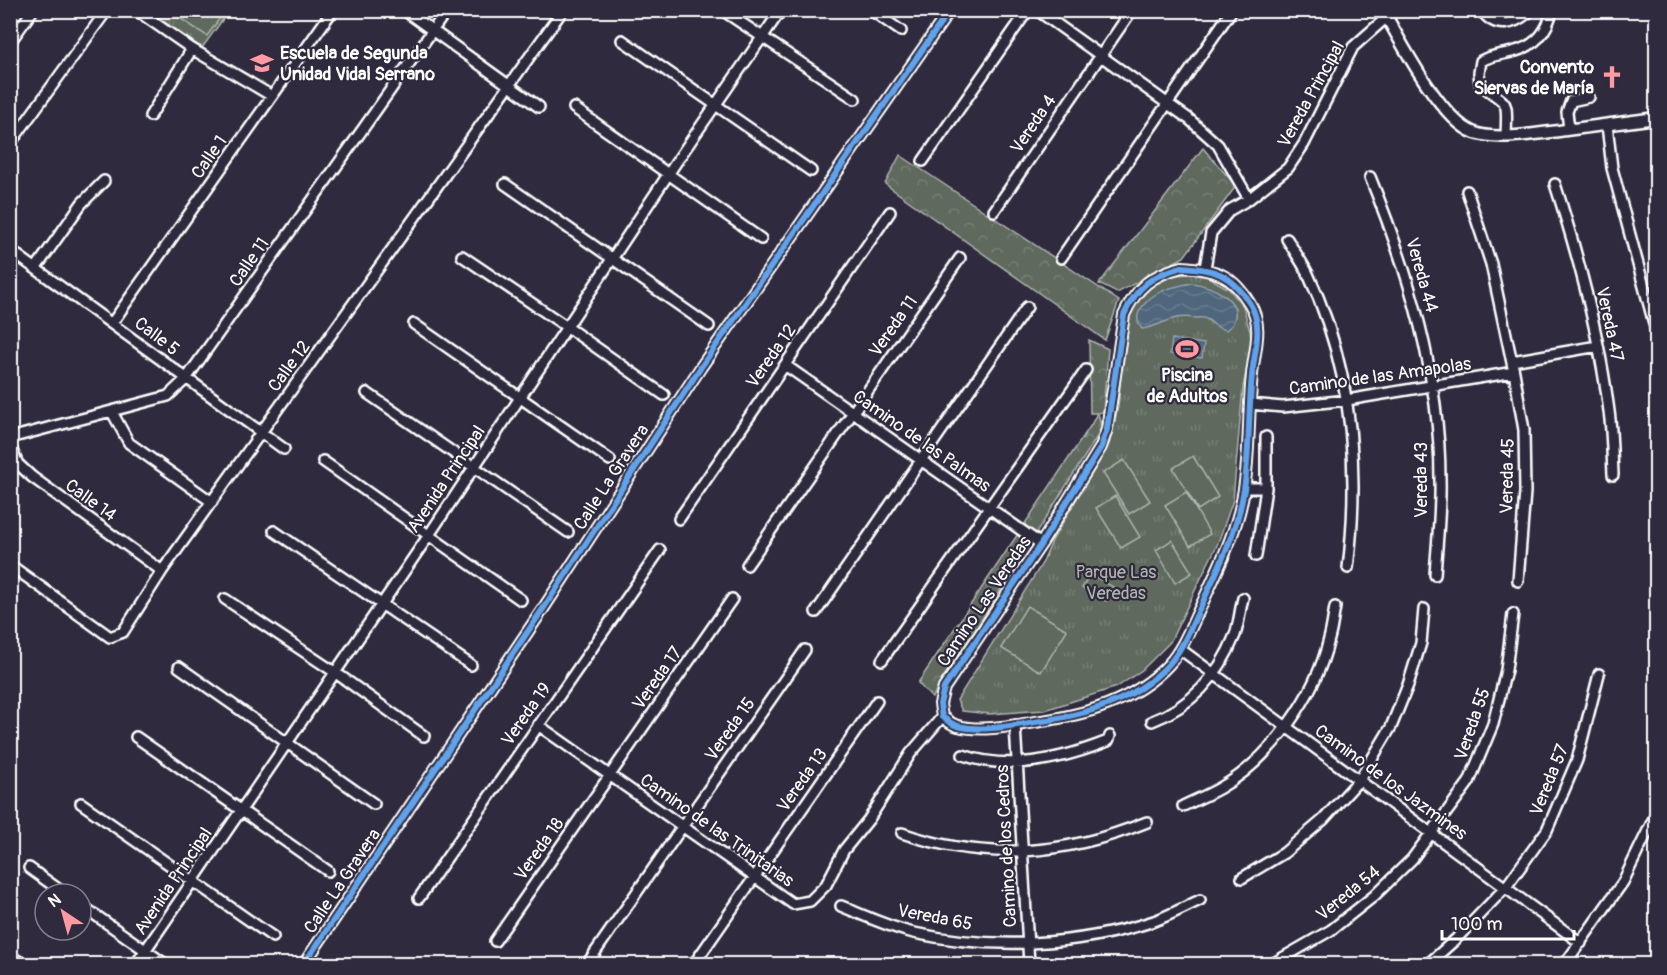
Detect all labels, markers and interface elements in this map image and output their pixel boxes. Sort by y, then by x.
street label: Vereda Principal [1273,37,1350,152]
place label: Escuela de Segunda Unidad Vidal Serrano [280,42,435,86]
school or university icon: Escuela de Segunda Unidad Vidal Serrano [249,50,275,76]
place label: Convento Siervas de María [1474,56,1595,100]
church icon: Convento Siervas de María [1599,64,1625,90]
street label: Vereda 4 [1005,90,1062,158]
street label: Calle 1 [186,131,233,183]
street label: Calle 11 [224,233,275,291]
street label: Vereda 44 [1400,235,1443,316]
street label: Vereda 47 [1590,285,1629,364]
street label: Vereda 11 [864,291,923,361]
street label: Calle 5 [130,312,184,361]
street label: Vereda 12 [741,320,802,393]
street label: Calle 12 [263,336,316,396]
sports icon: Piscina de Adultos [1174,336,1200,362]
street label: Camino de las Amapolas [1288,352,1473,401]
place label: Piscina de Adultos [1147,364,1228,408]
street label: Camino de las Palmas [848,385,995,498]
street label: Calle La Gravera [569,420,654,535]
street label: Avenida Principal [402,421,491,537]
street label: Vereda 45 [1495,438,1520,514]
street label: Vereda 43 [1410,442,1433,518]
street label: Calle 14 [60,474,121,527]
street label: Camino Las Veredas [932,531,1037,671]
park label: Parque Las Veredas [1076,561,1156,605]
street label: Vereda 17 [627,642,688,714]
street label: Vereda 19 [496,678,556,750]
street label: Vereda 55 [1449,685,1496,763]
street label: Vereda 15 [700,693,761,766]
street label: Camino de los Jazmines [1310,719,1471,845]
street label: Vereda 57 [1525,741,1574,819]
street label: Vereda 13 [772,744,833,817]
street label: Camino de los Cedros [991,764,1022,928]
street label: Camino de las Trinitarias [635,769,798,892]
street label: Vereda 18 [509,813,569,885]
street label: Avenida Principal [129,823,218,939]
street label: Calle La Gravera [299,824,386,938]
street label: Vereda 54 [1312,860,1385,926]
north arrow [33,882,93,942]
text: N [45,889,65,912]
street label: Vereda 65 [895,899,974,936]
scale bar [1442,903,1574,941]
text: 100 m [1451,913,1503,936]

